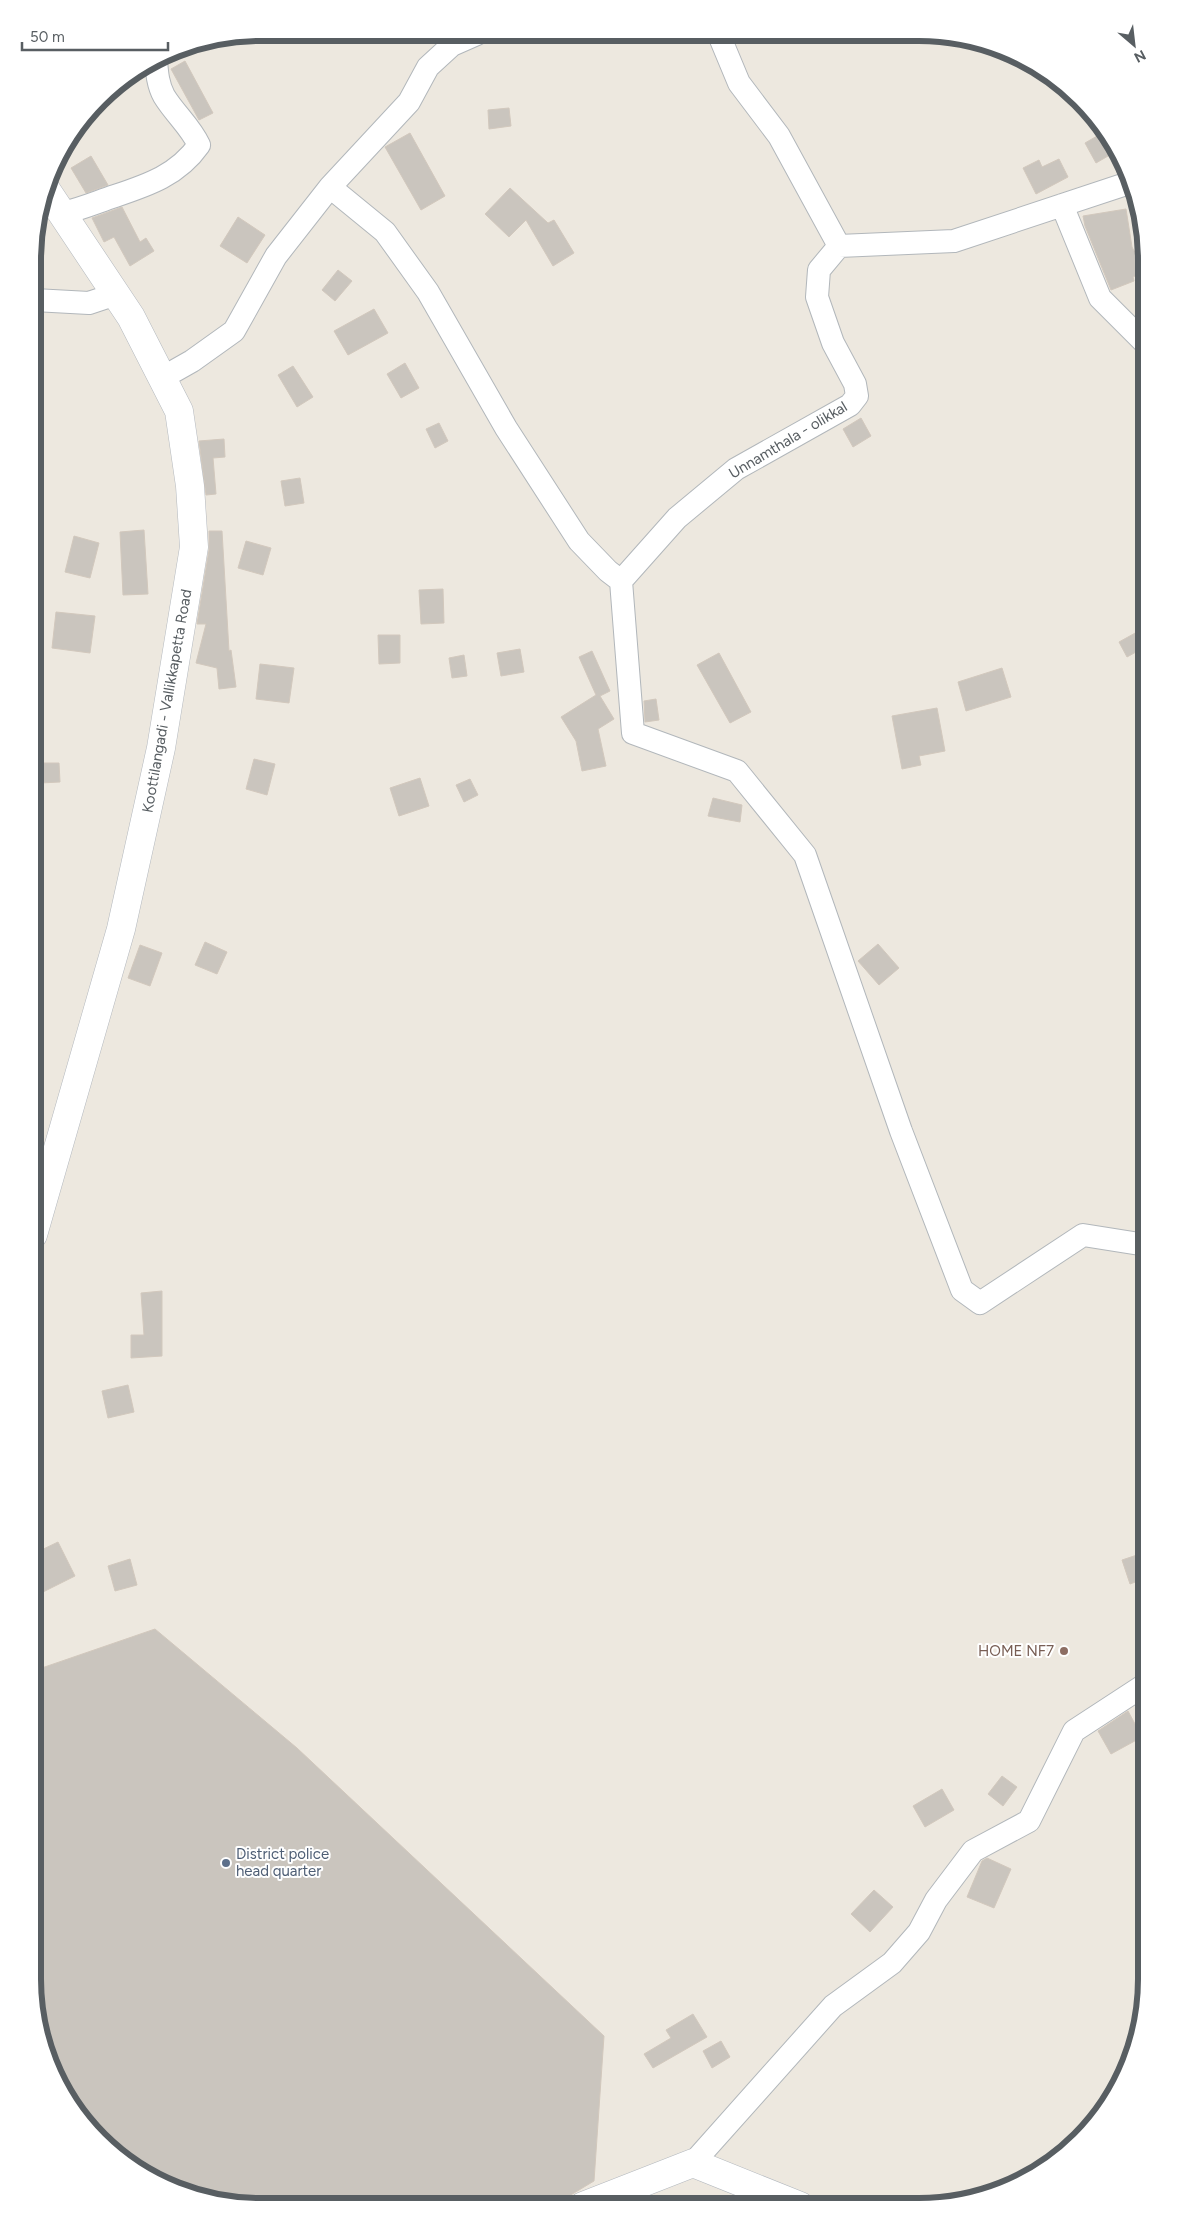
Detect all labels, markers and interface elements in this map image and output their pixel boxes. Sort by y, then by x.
scale bar [22,20,169,52]
north arrow [1109,20,1159,70]
text: 50 m [30,28,65,46]
text: N [1131,46,1149,66]
street label: Unnamthala - olikkal [726,398,850,482]
street label: Koottilangadi - Vallikkapetta Road [138,588,196,814]
place label: HOME NF7 [978,1642,1054,1660]
marker: HOME NF7 [1058,1645,1070,1657]
place label: District police head quarter [236,1845,329,1880]
marker: District police head quarter [220,1857,232,1869]

